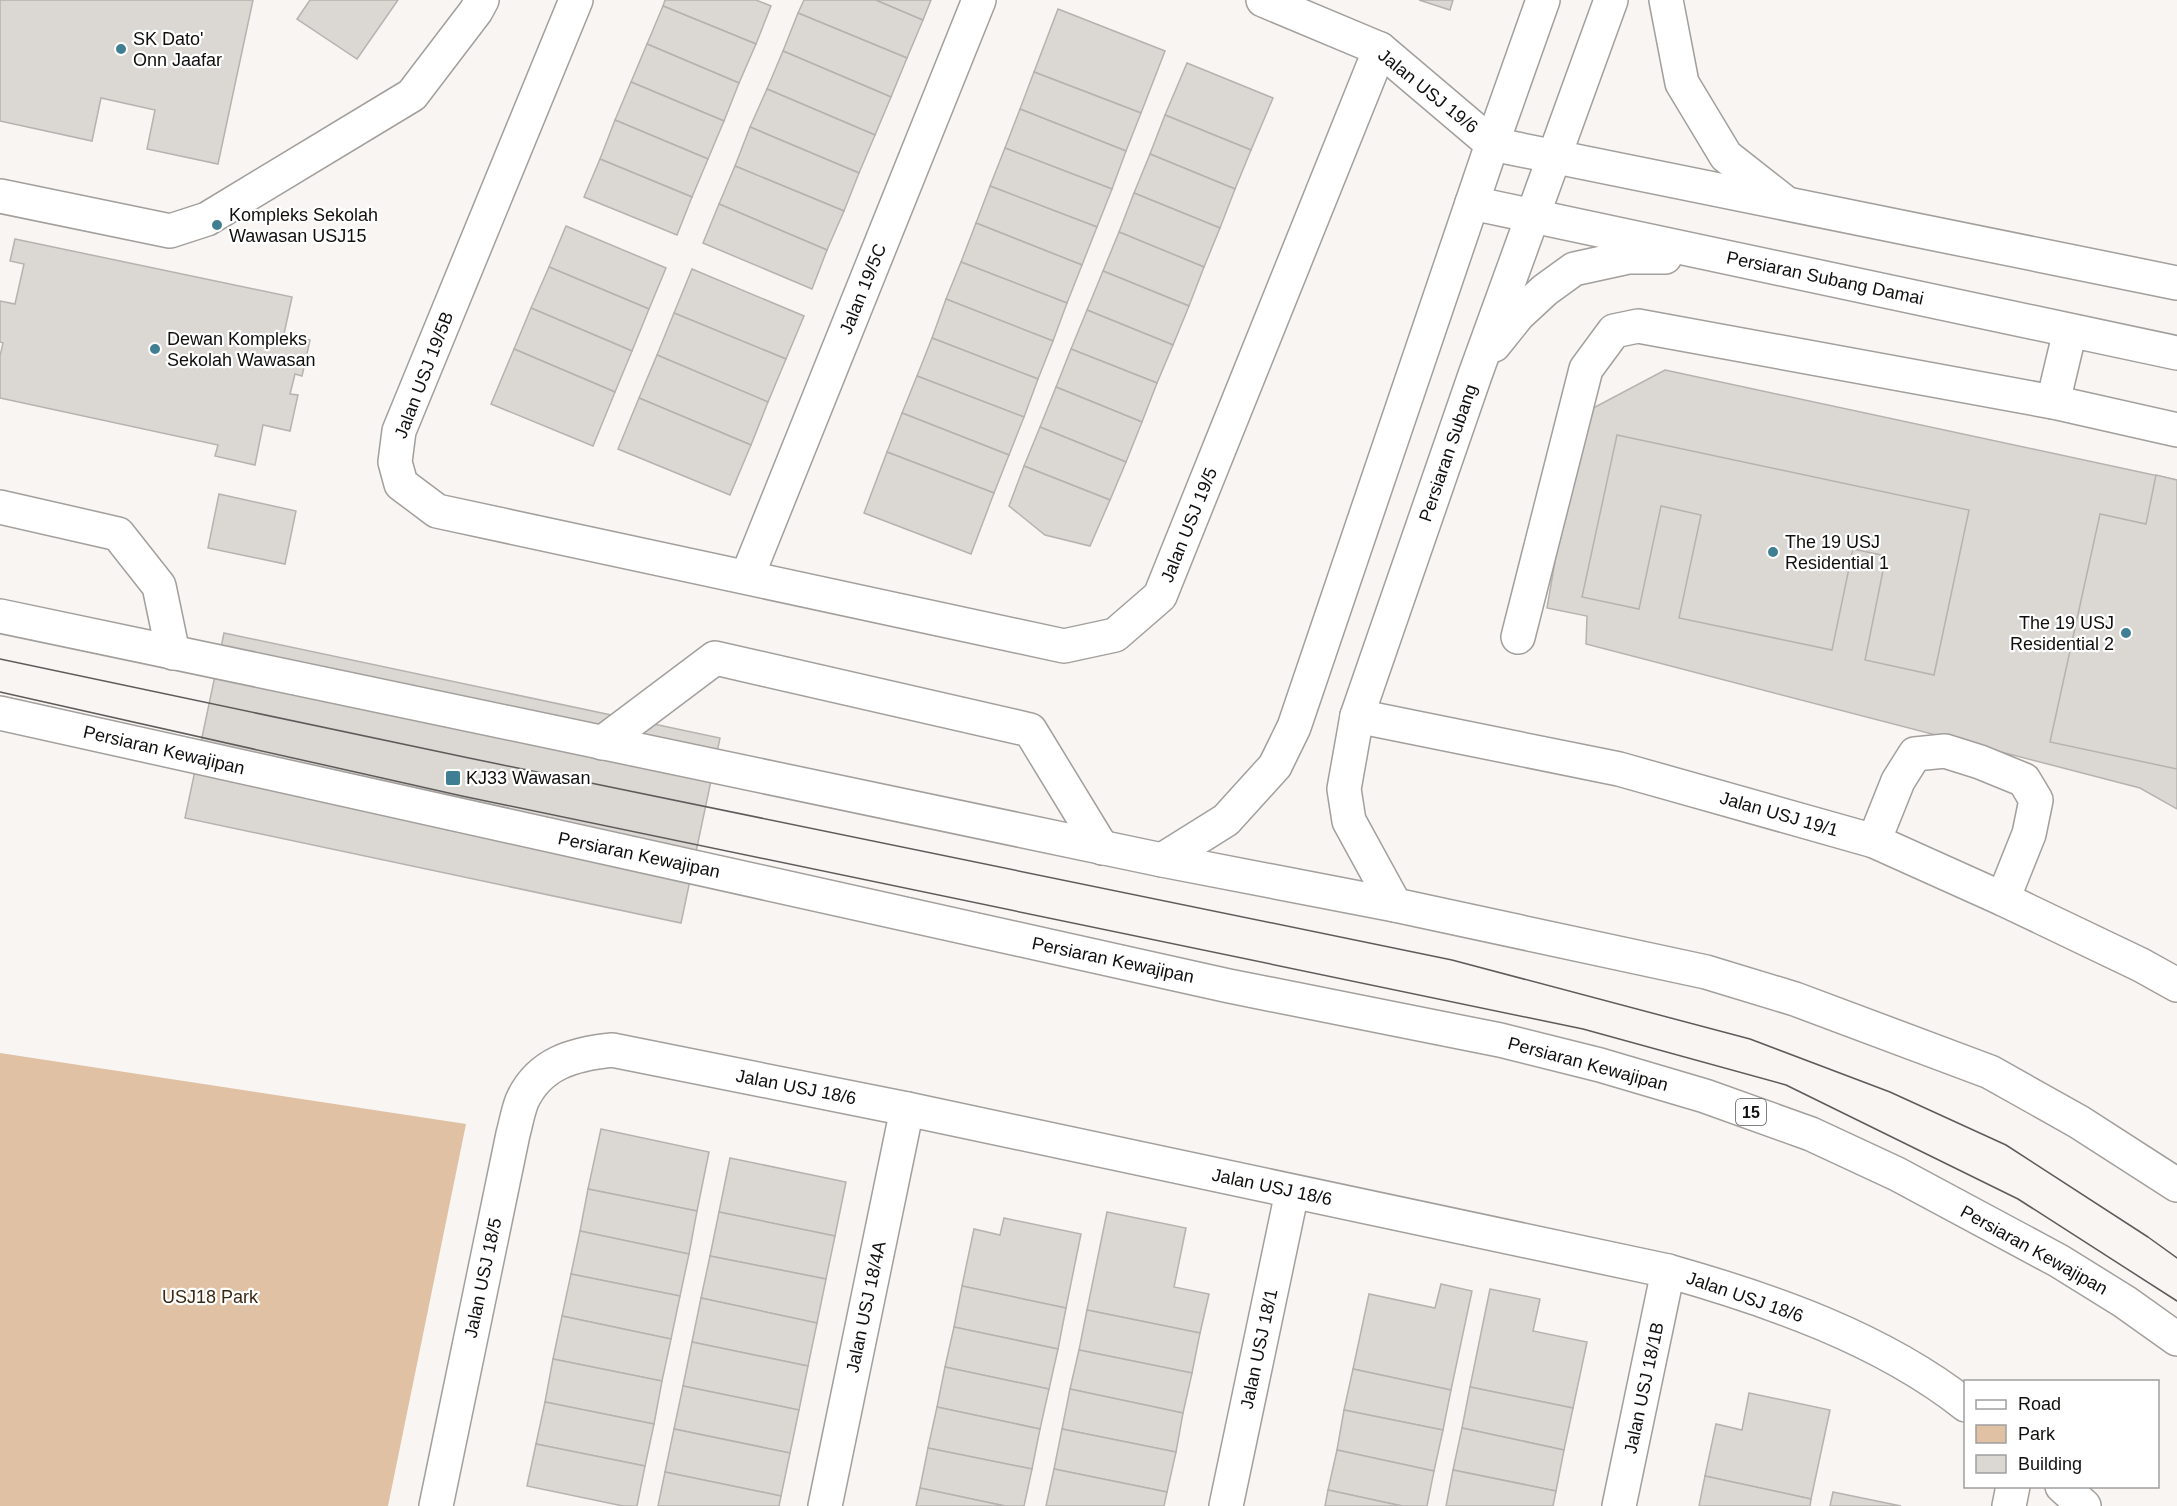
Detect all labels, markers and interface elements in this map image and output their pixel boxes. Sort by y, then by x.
place label: SK Dato' Onn Jaafar [133,29,222,70]
marker: SK Dato' Onn Jaafar [114,42,128,56]
street label: Jalan USJ 19/6 [1374,45,1482,137]
place label: Kompleks Sekolah Wawasan USJ15 [229,205,378,246]
marker: Kompleks Sekolah Wawasan USJ15 [210,218,224,232]
street label: Jalan 19/5C [836,241,890,337]
street label: Persiaran Subang Damai [1725,247,1925,309]
street label: Jalan USJ 19/5B [391,309,457,441]
place label: Dewan Kompleks Sekolah Wawasan [167,329,315,370]
marker: Dewan Kompleks Sekolah Wawasan [148,342,162,356]
street label: Persiaran Subang [1415,382,1481,524]
street label: Jalan USJ 19/5 [1157,465,1221,585]
place label: The 19 USJ Residential 1 [1785,532,1889,573]
marker: The 19 USJ Residential 1 [1766,545,1780,559]
place label: The 19 USJ Residential 2 [2010,613,2114,654]
marker: The 19 USJ Residential 2 [2119,626,2133,640]
street label: Persiaran Kewajipan [81,722,247,778]
place label: KJ33 Wawasan [466,768,590,788]
marker: KJ33 Wawasan [444,769,462,787]
street label: Jalan USJ 19/1 [1718,788,1840,840]
street label: Persiaran Kewajipan [556,828,722,882]
street label: Persiaran Kewajipan [1030,933,1196,987]
street label: Persiaran Kewajipan [1506,1033,1670,1095]
street label: Jalan USJ 18/6 [734,1066,858,1108]
road number: 15 [1736,1099,1766,1125]
street label: Jalan USJ 18/6 [1210,1165,1334,1209]
street label: Persiaran Kewajipan [1957,1201,2111,1299]
street label: Jalan USJ 18/5 [461,1216,505,1340]
street label: Jalan USJ 18/4A [842,1239,890,1375]
street label: Jalan USJ 18/6 [1684,1268,1806,1326]
park label: USJ18 Park [162,1287,259,1307]
street label: Jalan USJ 18/1 [1237,1287,1281,1411]
street label: Jalan USJ 18/1B [1620,1320,1668,1456]
legend [1964,1380,2159,1488]
text: Road [2018,1394,2061,1414]
text: Park [2018,1424,2056,1444]
text: Building [2018,1454,2082,1474]

